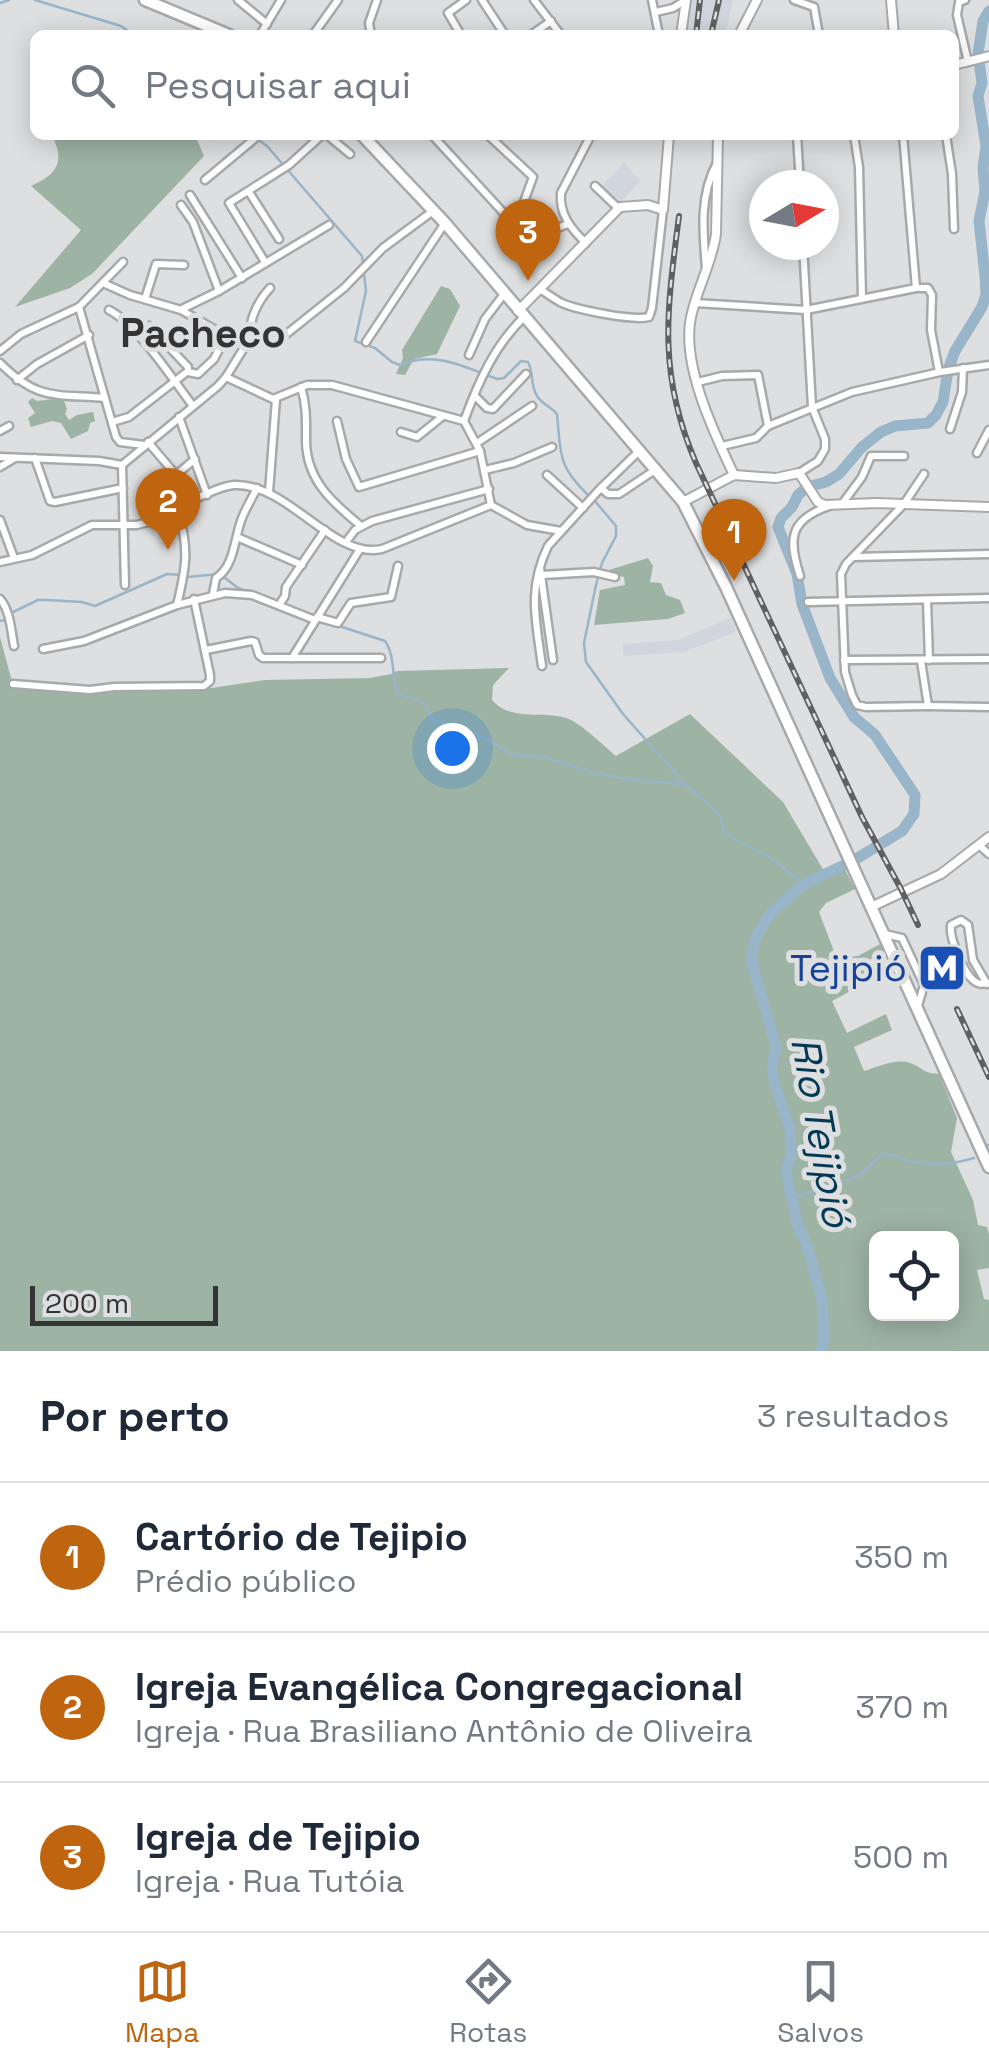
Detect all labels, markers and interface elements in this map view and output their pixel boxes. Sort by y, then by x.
search box [30,30,959,140]
icon: search [65,58,120,113]
text: Pesquisar aqui [145,61,411,109]
north arrow [749,170,839,260]
pin: 3 [496,198,560,281]
district label: Pacheco [120,308,286,359]
pin: 2 [136,468,200,550]
pin: 1 [702,498,766,581]
your location [427,723,478,774]
metro station icon: Tejipió [916,942,968,994]
place label: Tejipió [790,944,907,992]
water label: Rio Tejipió [779,1033,863,1232]
map controls [869,1231,959,1321]
button: locate [869,1231,959,1321]
scale bar [30,1281,218,1326]
text: 200 m [45,1285,129,1321]
text: Por perto [40,1390,230,1443]
text: 3 resultados [757,1396,949,1436]
text: Cartório de Tejipio [135,1513,468,1561]
text: 1 [65,1537,80,1577]
text: 350 m [854,1537,949,1577]
text: Prédio público [135,1561,357,1601]
text: Igreja Evangélica Congregacional [135,1663,743,1711]
text: 2 [63,1687,82,1727]
text: 370 m [856,1687,949,1727]
text: Igreja · Rua Brasiliano Antônio de Oliveira [135,1711,753,1751]
text: Igreja de Tejipio [135,1813,421,1861]
text: 3 [63,1837,82,1877]
text: 500 m [853,1837,949,1877]
text: Igreja · Rua Tutóia [135,1861,404,1901]
tab: Mapa [125,1954,199,2050]
tab: Rotas [449,1954,527,2050]
tab: Salvos [777,1954,864,2050]

